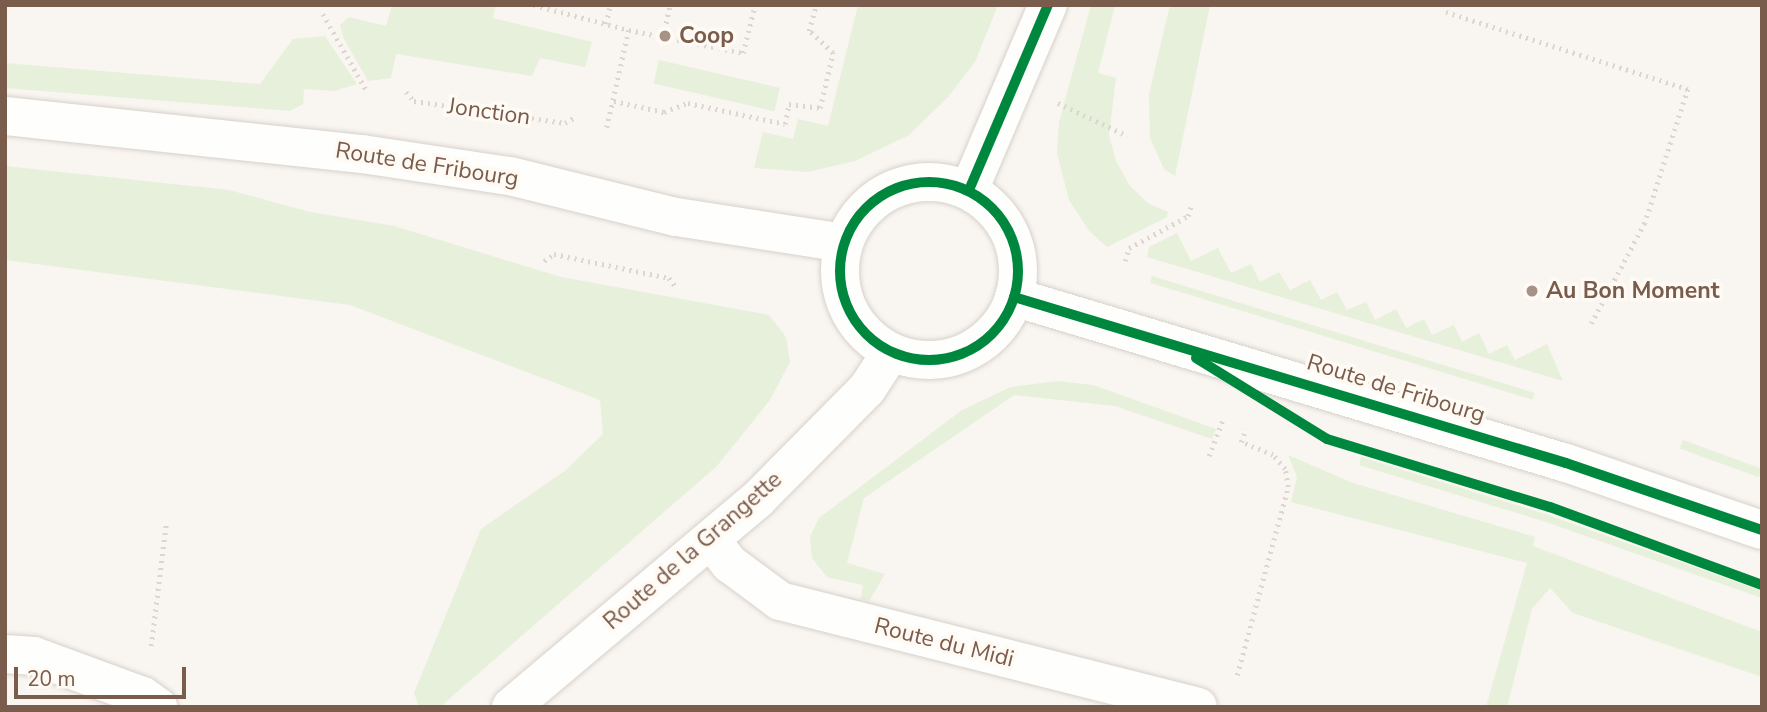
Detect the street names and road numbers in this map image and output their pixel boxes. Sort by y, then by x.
street label: Jonction [446,93,532,131]
street label: Route de Fribourg [333,137,521,193]
street label: Route de Fribourg [1303,349,1489,429]
street label: Route de la Grangette [598,466,788,636]
street label: Route du Midi [871,612,1017,674]

